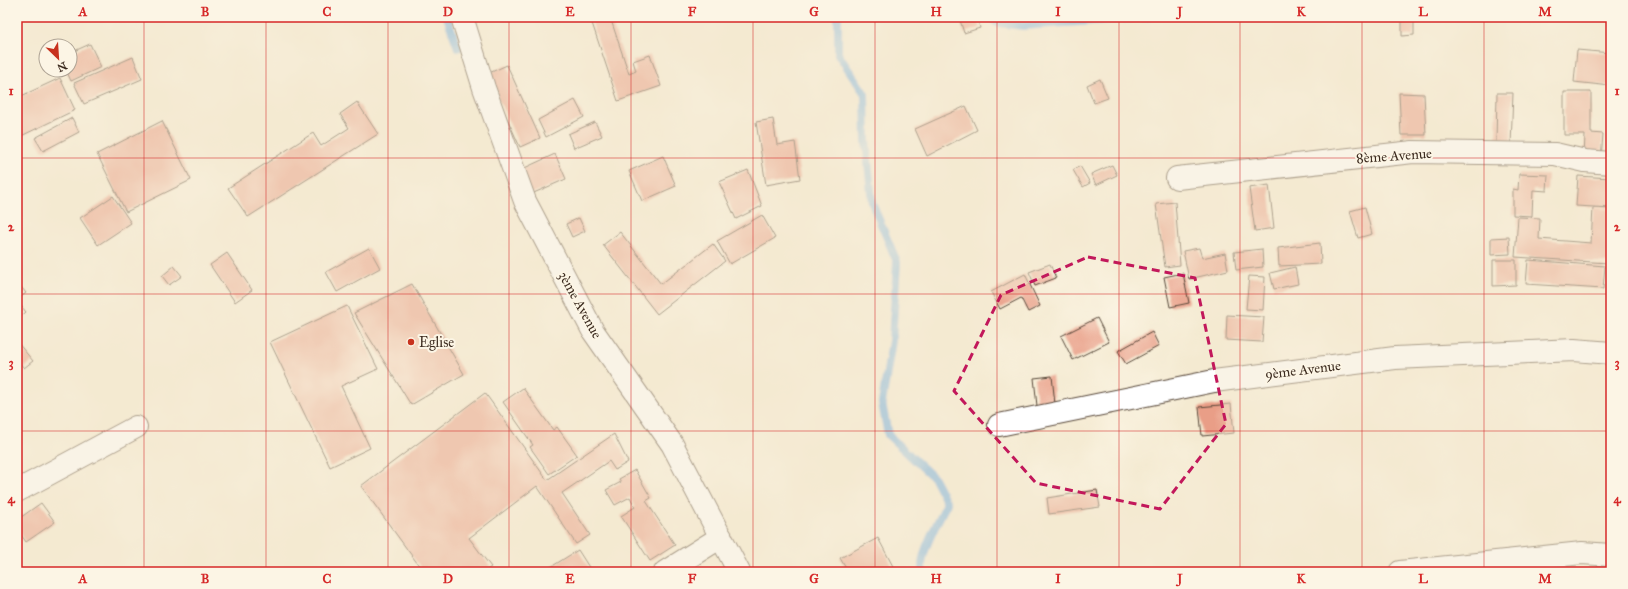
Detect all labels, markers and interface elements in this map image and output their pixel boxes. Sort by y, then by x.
text: A [78,4,88,20]
text: B [201,4,210,20]
text: C [323,4,332,20]
text: D [443,4,453,20]
text: E [565,4,575,20]
text: F [688,4,697,20]
text: G [809,4,819,20]
text: H [930,4,942,20]
text: I [1055,4,1061,20]
text: J [1175,4,1183,20]
text: K [1296,4,1306,20]
text: L [1418,4,1428,20]
text: M [1538,4,1552,20]
north arrow [38,38,78,78]
text: N [54,59,69,75]
text: 1 [8,83,14,99]
text: 1 [1614,83,1620,99]
street label: 8ème Avenue [1356,145,1433,167]
text: 2 [8,219,15,235]
text: 2 [1614,219,1621,235]
street label: 3ème Avenue [555,269,605,342]
place label: Eglise [419,334,454,351]
marker: Eglise [406,337,416,347]
text: 3 [8,355,14,371]
text: 3 [1614,355,1620,371]
street label: 9ème Avenue [1264,357,1342,383]
text: 4 [7,491,15,507]
text: 4 [1613,491,1621,507]
text: A [78,571,88,587]
text: B [201,571,210,587]
text: C [323,571,332,587]
text: D [443,571,453,587]
text: E [565,571,575,587]
text: F [688,571,697,587]
text: G [809,571,819,587]
text: H [930,571,942,587]
text: I [1055,571,1061,587]
text: J [1175,571,1183,587]
text: K [1296,571,1306,587]
text: L [1418,571,1428,587]
text: M [1538,571,1552,587]

